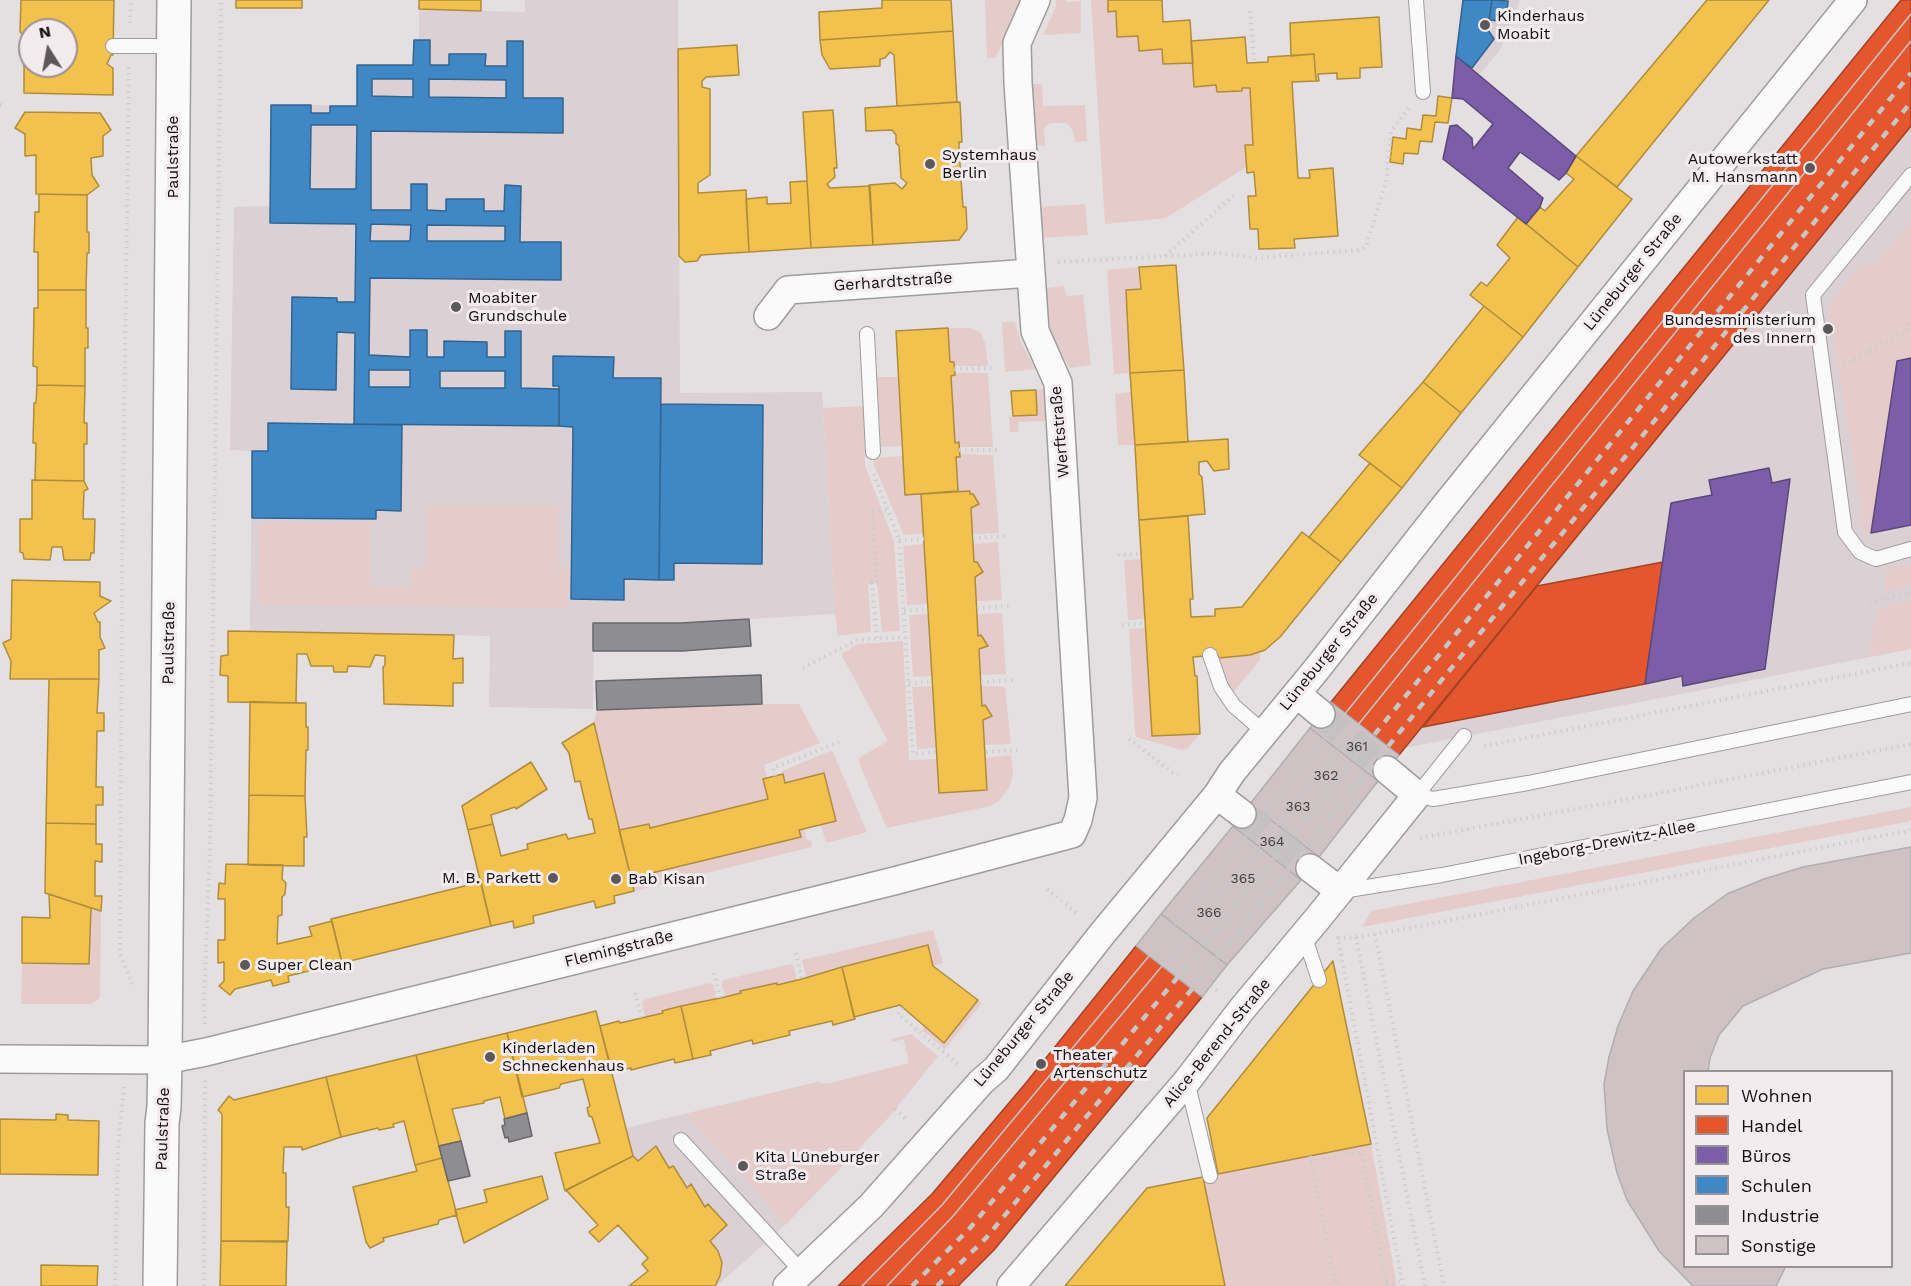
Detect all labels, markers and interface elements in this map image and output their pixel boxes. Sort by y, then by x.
place label: Kinderhaus Moabit [1497,6,1585,44]
north arrow [18,18,78,78]
marker: Kinderhaus Moabit [1478,18,1492,32]
text: N [37,21,52,42]
street label: Paulstraße [163,115,183,199]
place label: Systemhaus Berlin [942,145,1037,183]
place label: Autowerkstatt M. Hansmann [1688,149,1798,187]
marker: Systemhaus Berlin [923,157,937,171]
marker: Autowerkstatt M. Hansmann [1803,161,1817,175]
street label: Lüneburger Straße [1580,209,1686,335]
street label: Gerhardtstraße [833,268,953,296]
place label: Moabiter Grundschule [468,288,567,326]
marker: Moabiter Grundschule [449,300,463,314]
place label: Bundesministerium des Innern [1664,310,1816,348]
marker: Bundesministerium des Innern [1821,322,1835,336]
street label: Werftstraße [1046,385,1074,479]
street label: Lüneburger Straße [1276,589,1382,715]
street label: Paulstraße [159,601,179,685]
house number: 361 [1346,739,1368,755]
house number: 362 [1314,768,1338,784]
house number: 363 [1286,799,1310,815]
street label: Ingeborg-Drewitz-Allee [1517,816,1697,870]
house number: 364 [1259,834,1285,850]
place label: M. B. Parkett [442,868,541,888]
place label: Bab Kisan [628,869,705,889]
marker: M. B. Parkett [546,871,560,885]
house number: 365 [1231,871,1255,887]
marker: Bab Kisan [609,872,623,886]
house number: 366 [1196,905,1222,921]
street label: Flemingstraße [563,926,675,972]
place label: Super Clean [257,955,352,975]
marker: Super Clean [238,958,252,972]
street label: Lüneburger Straße [970,967,1078,1091]
street label: Alice-Berend-Straße [1159,975,1275,1111]
place label: Kinderladen Schneckenhaus [502,1038,624,1076]
place label: Theater Artenschutz [1053,1045,1148,1083]
marker: Kinderladen Schneckenhaus [483,1050,497,1064]
marker: Theater Artenschutz [1034,1057,1048,1071]
legend [1683,1070,1893,1268]
text: Wohnen [1741,1085,1812,1106]
street label: Paulstraße [152,1087,174,1171]
text: Handel [1741,1115,1803,1136]
text: Büros [1741,1145,1791,1166]
place label: Kita Lüneburger Straße [755,1147,880,1185]
marker: Kita Lüneburger Straße [736,1159,750,1173]
text: Schulen [1741,1175,1812,1196]
text: Industrie [1741,1205,1819,1226]
text: Sonstige [1741,1235,1816,1256]

